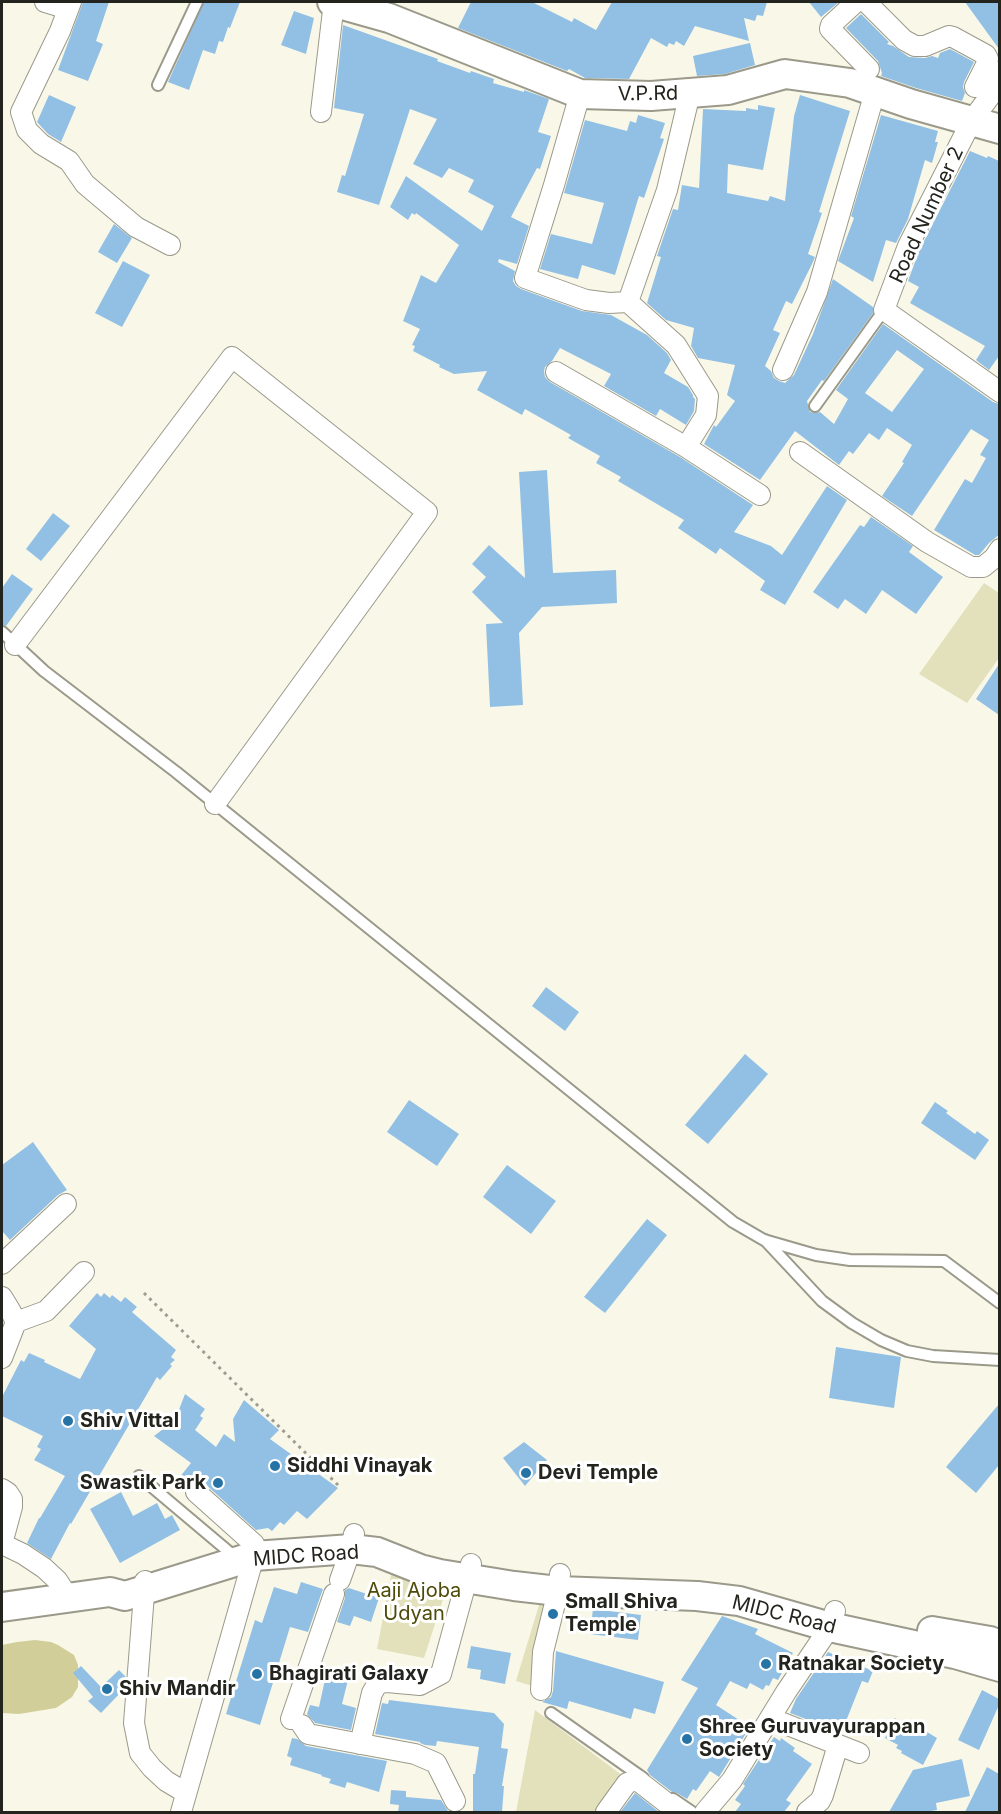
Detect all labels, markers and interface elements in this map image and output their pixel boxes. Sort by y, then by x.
street label: V.P.Rd [618,81,678,107]
street label: Road Number 2 [885,143,969,287]
place label: Shiv Vittal [80,1409,179,1433]
marker: Shiv Vittal [61,1414,75,1428]
place label: Siddhi Vinayak [287,1454,432,1478]
marker: Siddhi Vinayak [268,1459,282,1473]
place label: Devi Temple [538,1461,658,1485]
marker: Devi Temple [519,1466,533,1480]
place label: Swastik Park [80,1471,206,1495]
marker: Swastik Park [211,1476,225,1490]
street label: MIDC Road [252,1540,360,1572]
park label: Aaji Ajoba Udyan [367,1579,461,1626]
place label: Small Shiva Temple [565,1590,678,1637]
street label: MIDC Road [730,1590,838,1640]
marker: Small Shiva Temple [546,1607,560,1621]
place label: Ratnakar Society [778,1652,944,1676]
marker: Ratnakar Society [759,1657,773,1671]
place label: Bhagirati Galaxy [269,1662,429,1686]
marker: Bhagirati Galaxy [250,1667,264,1681]
place label: Shiv Mandir [119,1677,236,1701]
marker: Shiv Mandir [100,1682,114,1696]
place label: Shree Guruvayurappan Society [699,1715,925,1762]
marker: Shree Guruvayurappan Society [680,1732,694,1746]

